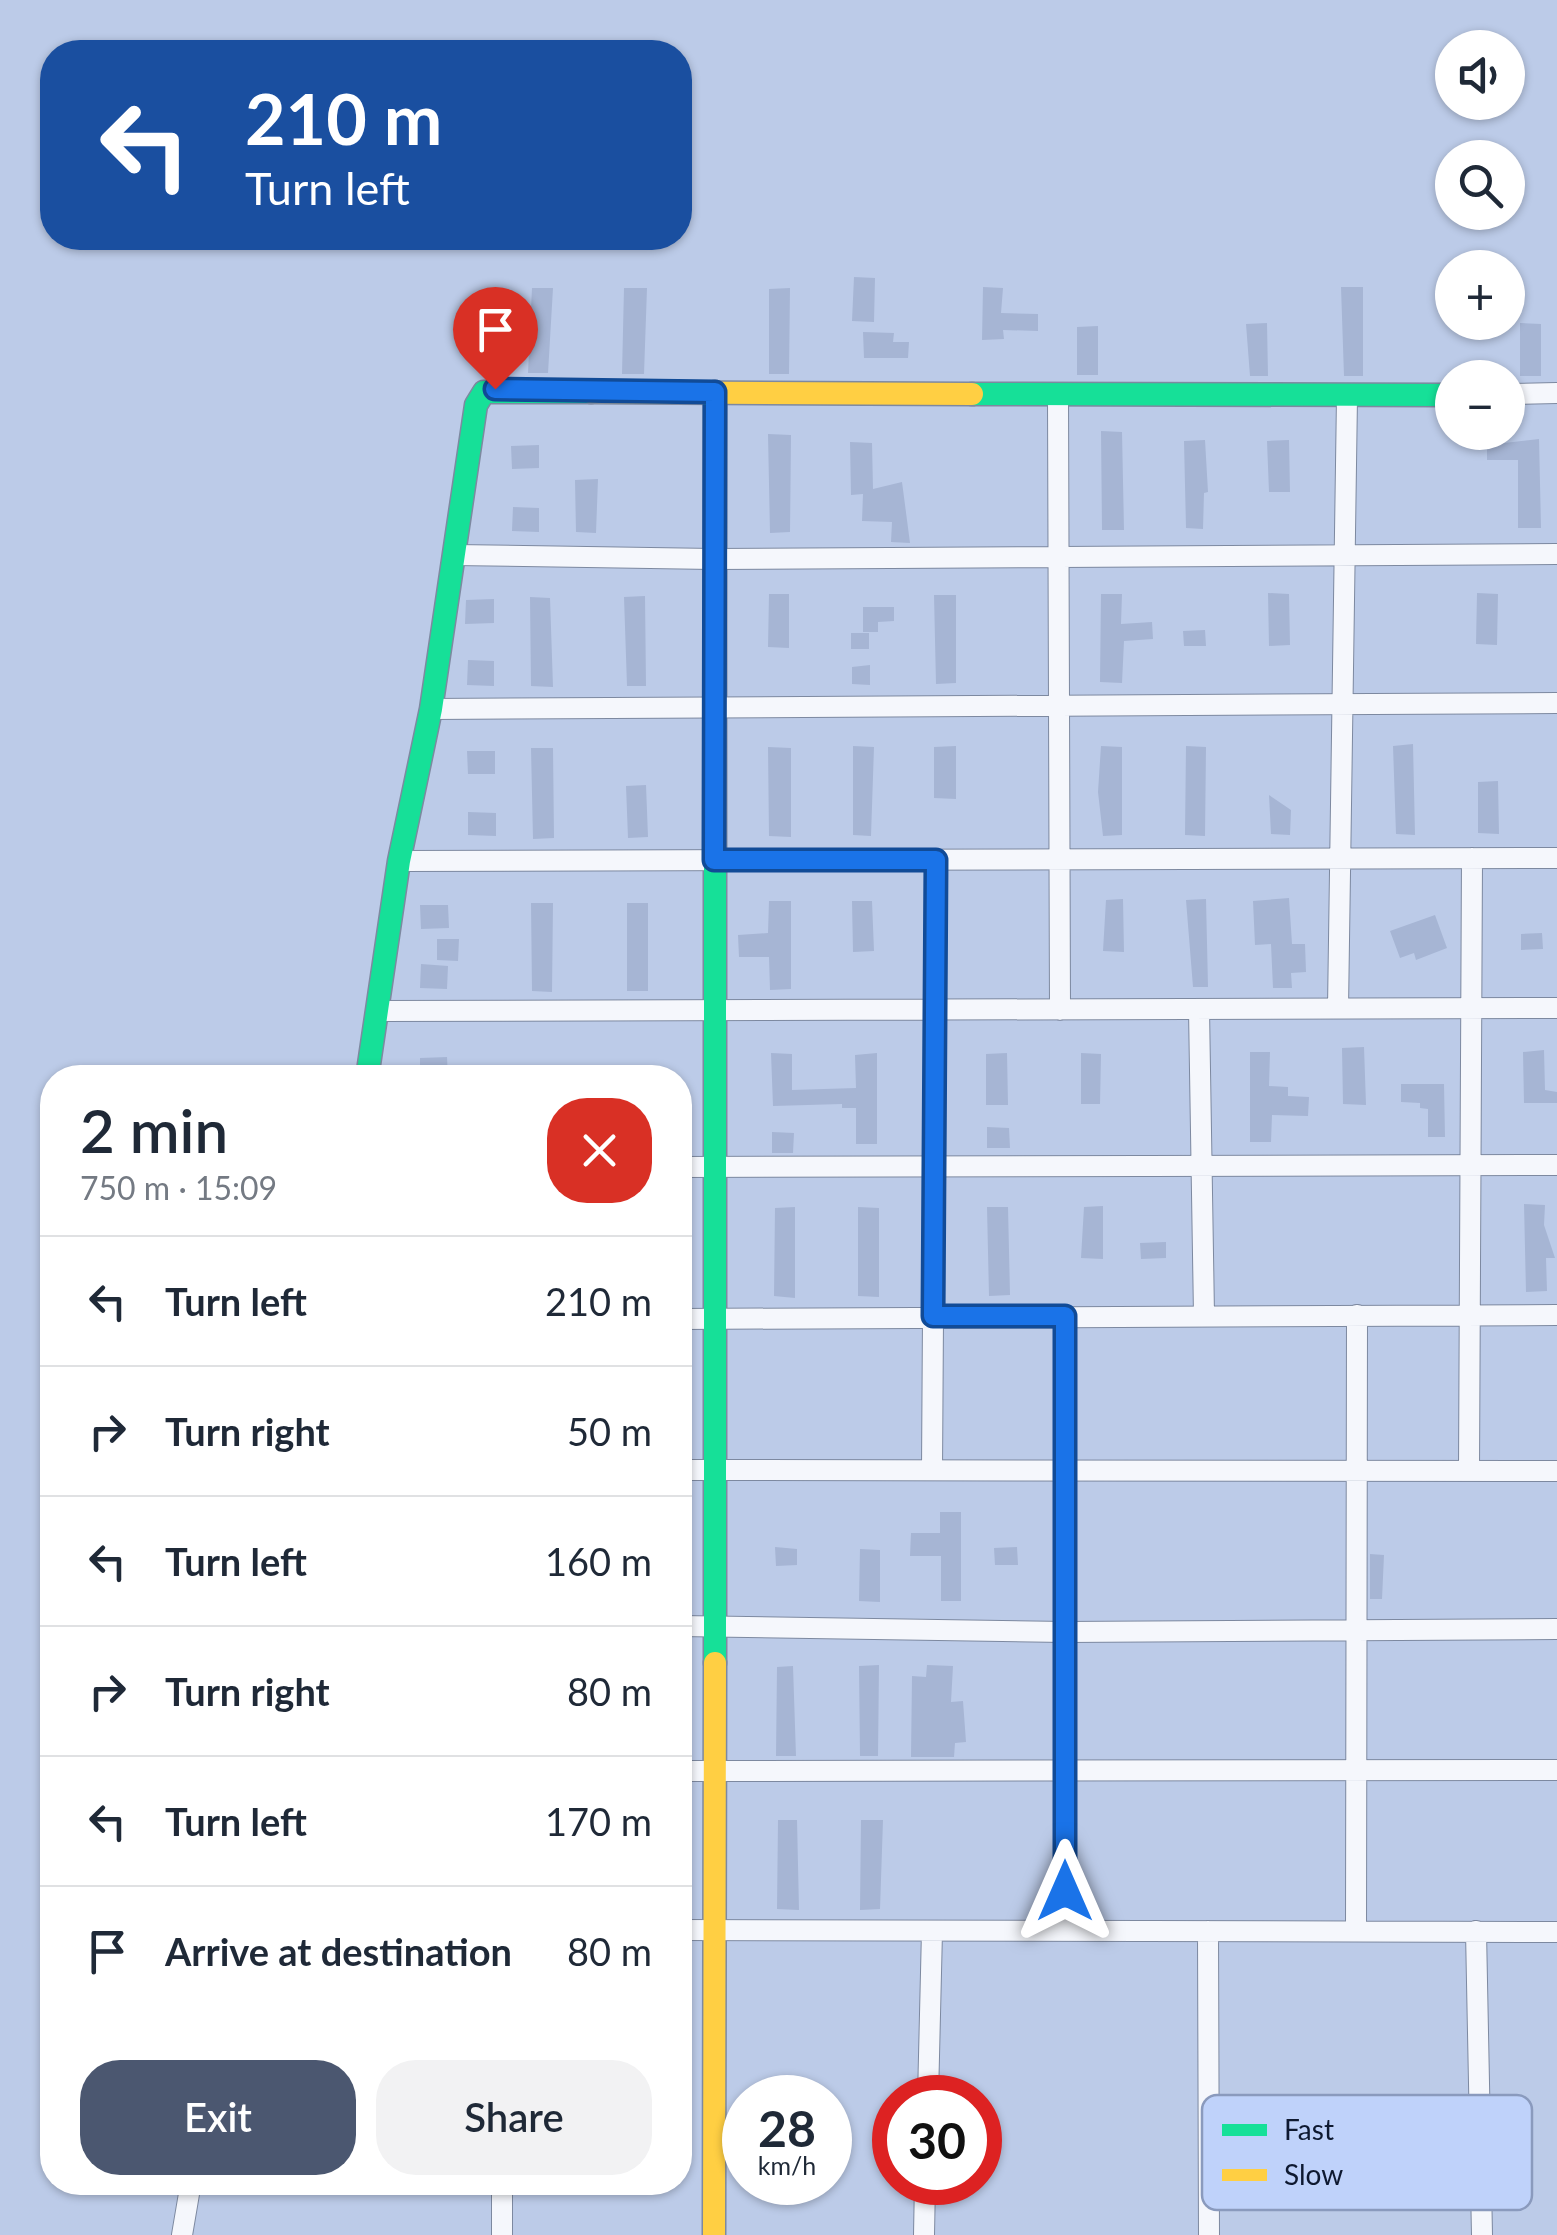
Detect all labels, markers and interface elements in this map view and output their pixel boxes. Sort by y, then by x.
map controls [1435,30,1525,450]
button: sound [1435,30,1525,120]
text: 210 m [245,76,442,160]
icon: left [80,80,210,210]
button: search [1435,140,1525,230]
text: Turn left [245,161,410,215]
button: + [1435,250,1525,340]
pin [453,287,538,390]
icon: arrive [468,302,523,357]
button: − [1435,360,1525,450]
text: 2 min [80,1094,228,1166]
button: close [547,1098,652,1203]
text: 750 m · 15:09 [80,1168,277,1207]
icon: left [80,1274,135,1329]
text: Turn left [165,1278,307,1324]
text: 210 m [545,1278,652,1324]
icon: right [80,1404,135,1459]
text: Turn right [165,1408,330,1454]
text: 50 m [567,1408,652,1454]
icon: left [80,1534,135,1589]
text: Turn left [165,1538,307,1584]
text: 160 m [545,1538,652,1584]
icon: right [80,1664,135,1719]
text: Turn right [165,1668,330,1714]
text: 80 m [567,1668,652,1714]
icon: left [80,1794,135,1849]
text: Turn left [165,1798,307,1844]
text: 170 m [545,1798,652,1844]
position arrow [1013,1839,1117,1943]
icon: arrive [80,1924,135,1979]
text: Arrive at destination [165,1928,512,1974]
text: 80 m [567,1928,652,1974]
button: Exit [80,2060,356,2175]
button: Share [376,2060,652,2175]
speed limit sign: 30 [872,2075,1002,2205]
legend [1202,2095,1532,2210]
text: 28 [758,2098,816,2158]
text: Fast [1284,2112,1334,2146]
text: km/h [758,2150,816,2180]
text: Slow [1284,2157,1343,2191]

